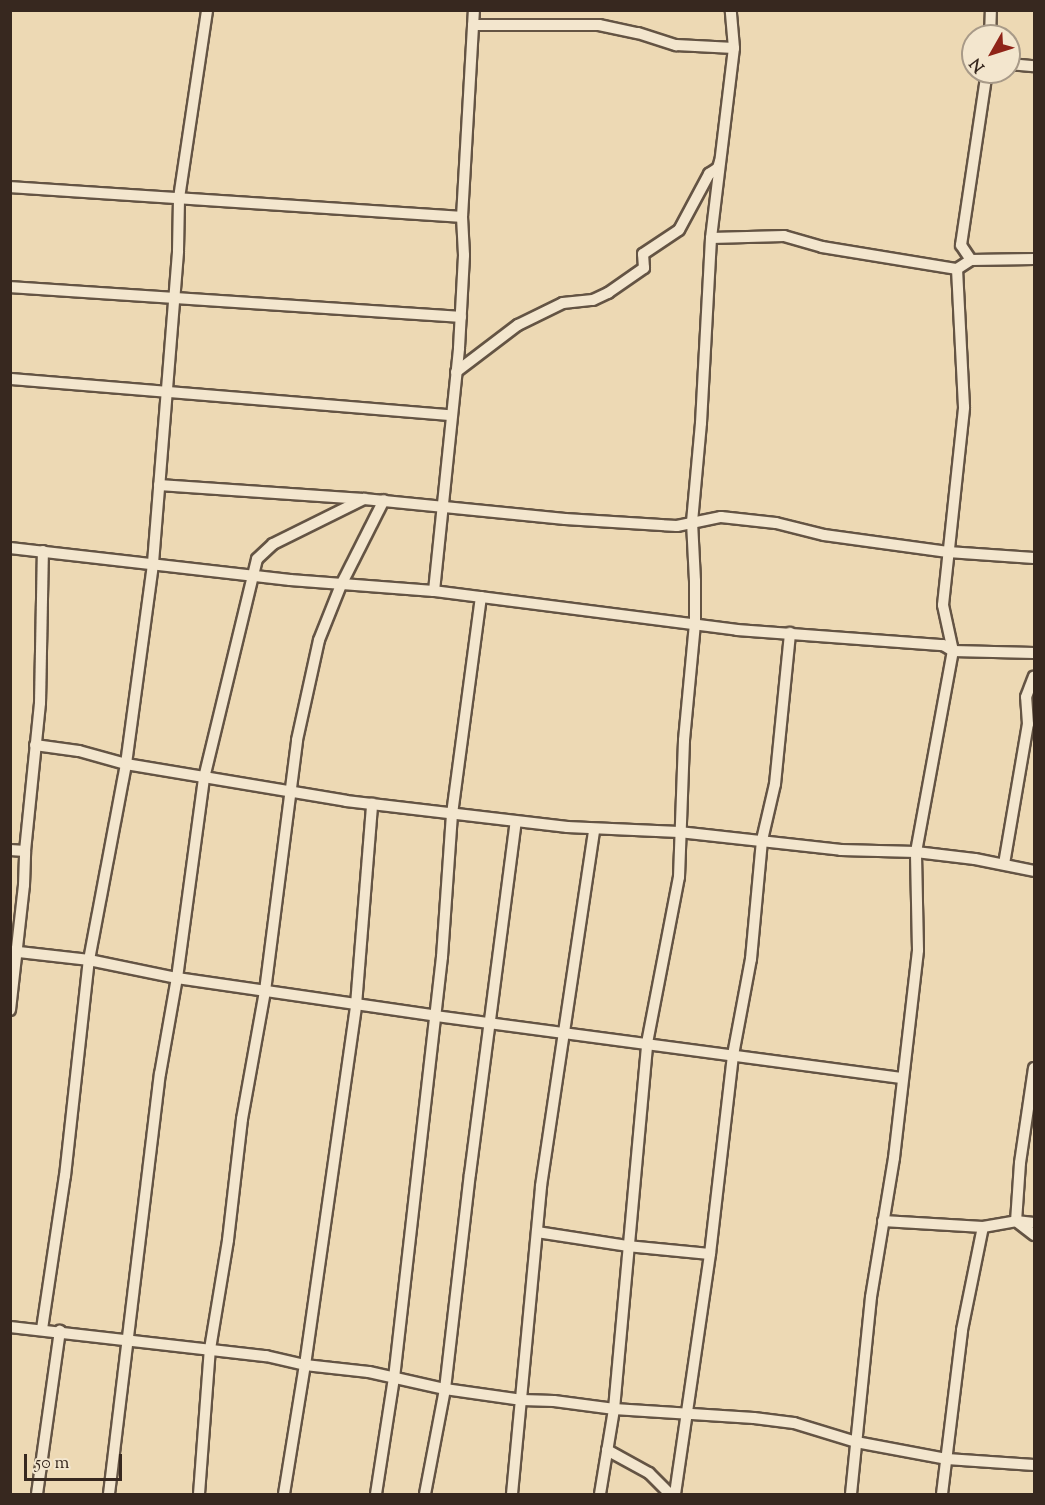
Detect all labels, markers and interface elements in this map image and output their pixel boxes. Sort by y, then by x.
north arrow [961,24,1021,84]
text: N [965,52,991,77]
scale bar [27,1442,124,1480]
text: 50 m [35,1451,69,1477]

